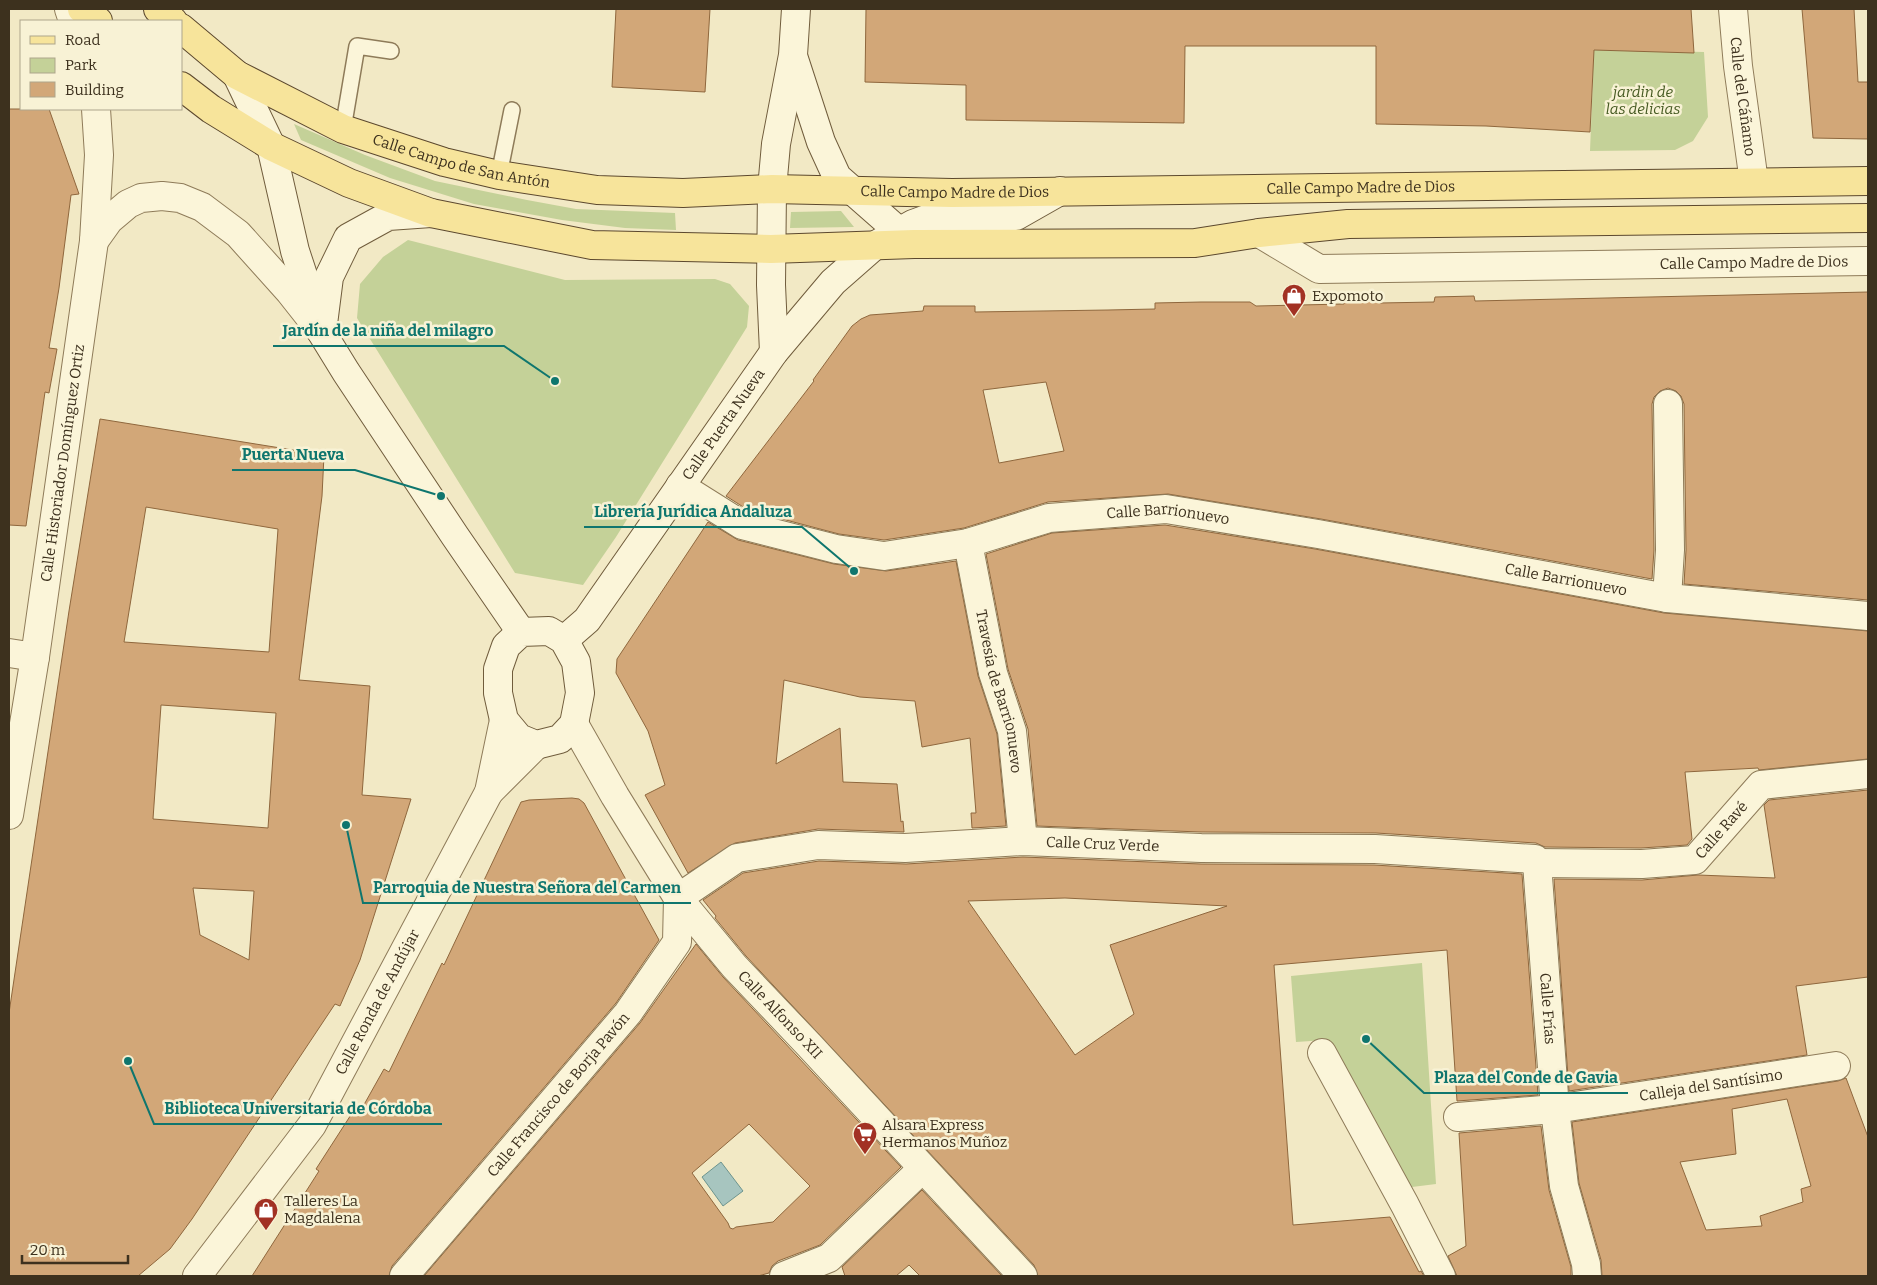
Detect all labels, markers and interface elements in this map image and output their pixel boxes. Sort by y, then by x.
legend [20,20,182,110]
text: Road [65,31,100,49]
street label: Calle del Cáñamo [1726,36,1759,157]
text: Park [65,56,97,74]
text: Building [65,81,124,99]
park label: jardin de las delicias [1606,83,1680,118]
street label: Calle Campo de San Antón [370,130,552,192]
street label: Calle Campo Madre de Dios [1266,177,1455,198]
street label: Calle Campo Madre de Dios [860,182,1049,202]
street label: Calle Campo Madre de Dios [1659,252,1848,273]
shop icon: Expomoto [1281,283,1307,317]
place label: Expomoto [1312,287,1383,305]
callout: Jardín de la niña del milagro [273,315,504,346]
text: Jardín de la niña del milagro [282,321,493,340]
street label: Calle Historiador Domínguez Ortiz [37,343,88,583]
street label: Calle Puerta Nueva [678,365,769,484]
callout: Puerta Nueva [232,439,355,470]
text: Puerta Nueva [242,445,344,464]
callout: Librería Jurídica Andaluza [584,496,802,527]
street label: Calle Barrionuevo [1106,500,1231,528]
text: Librería Jurídica Andaluza [594,502,792,521]
street label: Calle Barrionuevo [1503,559,1629,600]
street label: Travesía de Barrionuevo [972,608,1025,774]
street label: Calle Ravé [1691,798,1751,863]
street label: Calle Cruz Verde [1046,833,1160,855]
callout: Parroquia de Nuestra Señora del Carmen [363,872,691,903]
text: Parroquia de Nuestra Señora del Carmen [373,878,682,897]
street label: Calle Ronda de Andújar [331,926,424,1078]
street label: Calle Alfonso XII [734,967,826,1063]
street label: Calle Frías [1536,972,1559,1045]
street label: Calle Francisco de Borja Pavón [483,1009,634,1181]
callout: Plaza del Conde de Gavia [1424,1062,1628,1093]
street label: Calleja del Santísimo [1638,1065,1784,1105]
text: Plaza del Conde de Gavia [1434,1068,1618,1087]
callout: Biblioteca Universitaria de Córdoba [154,1093,442,1124]
text: Biblioteca Universitaria de Córdoba [164,1099,432,1118]
place label: Alsara Express Hermanos Muñoz [882,1116,1007,1151]
supermarket icon: Alsara Express Hermanos Muñoz [852,1121,878,1155]
place label: Talleres La Magdalena [284,1192,361,1227]
shop icon: Talleres La Magdalena [253,1197,279,1231]
scale bar [22,1232,129,1264]
text: 20 m [30,1241,66,1259]

